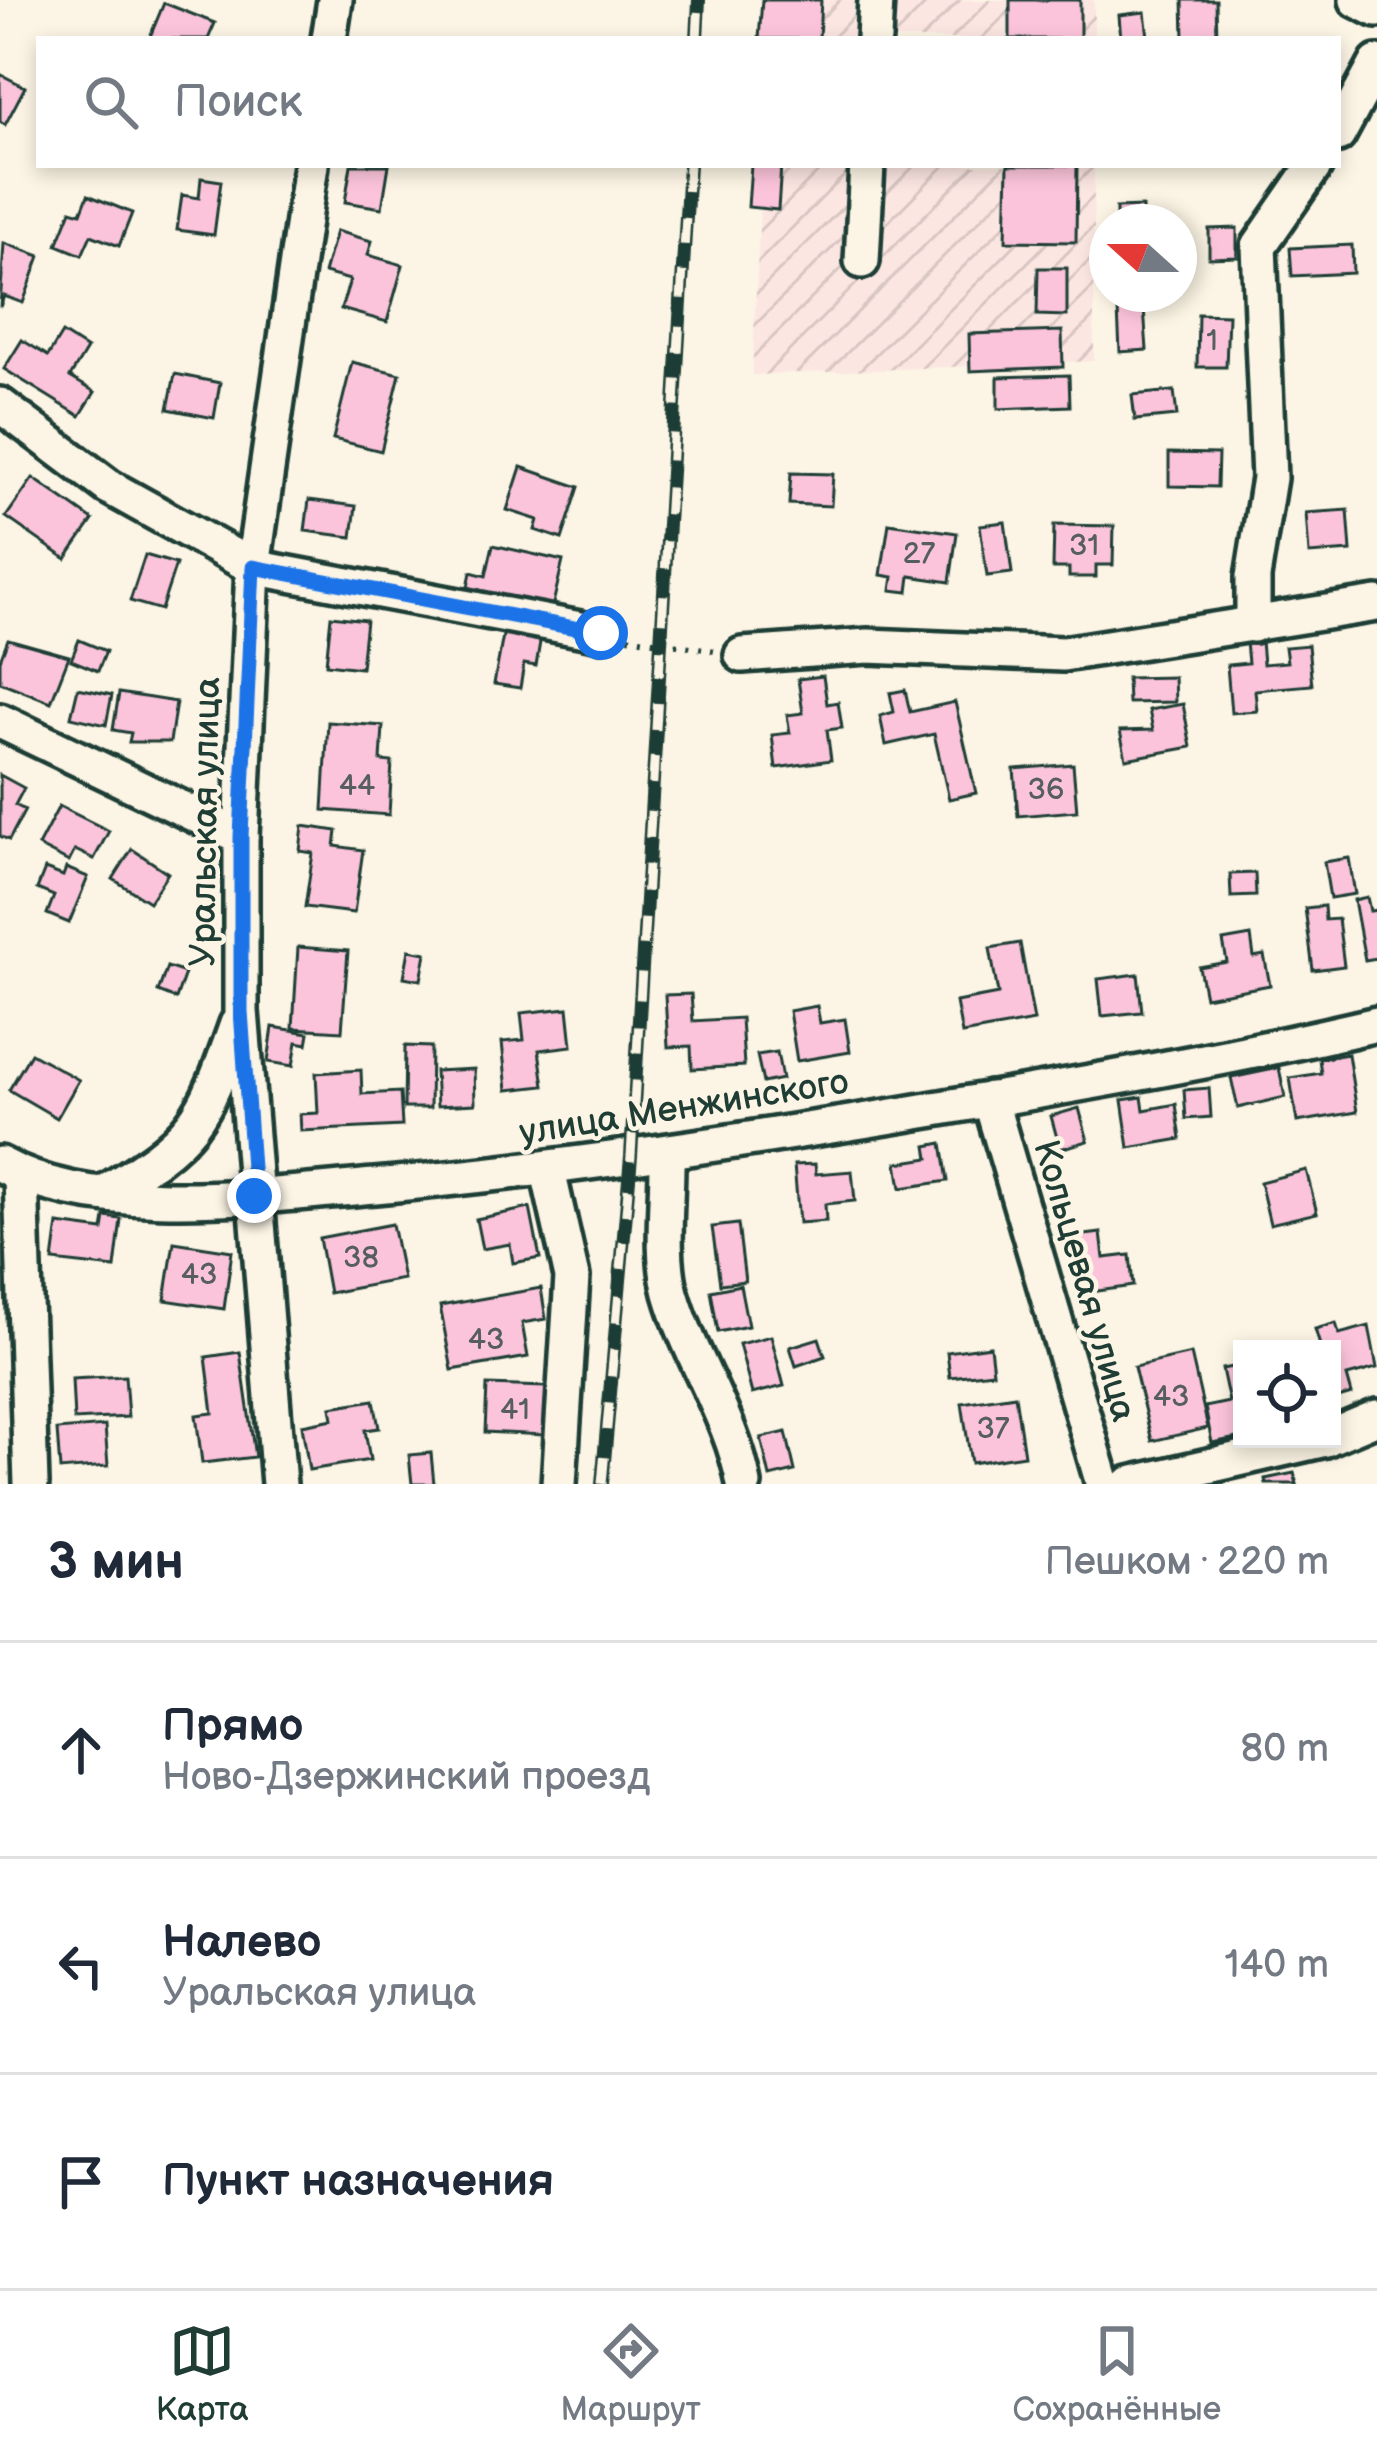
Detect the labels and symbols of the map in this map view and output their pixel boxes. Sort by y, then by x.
north arrow [1089,204,1197,312]
house number: 1 [1206,323,1218,359]
house number: 31 [1069,528,1099,564]
house number: 27 [903,536,935,572]
route start [574,606,628,660]
street label: Уральская улица [182,677,230,967]
house number: 44 [339,768,375,804]
house number: 36 [1028,772,1064,808]
street label: улица Менжинского [517,1061,851,1155]
street label: Кольцевая улица [1023,1135,1145,1427]
route end [227,1169,281,1223]
house number: 38 [343,1240,379,1276]
house number: 43 [181,1257,217,1293]
house number: 43 [468,1322,504,1358]
house number: 43 [1153,1379,1189,1415]
house number: 41 [500,1392,530,1428]
house number: 37 [976,1411,1010,1447]

